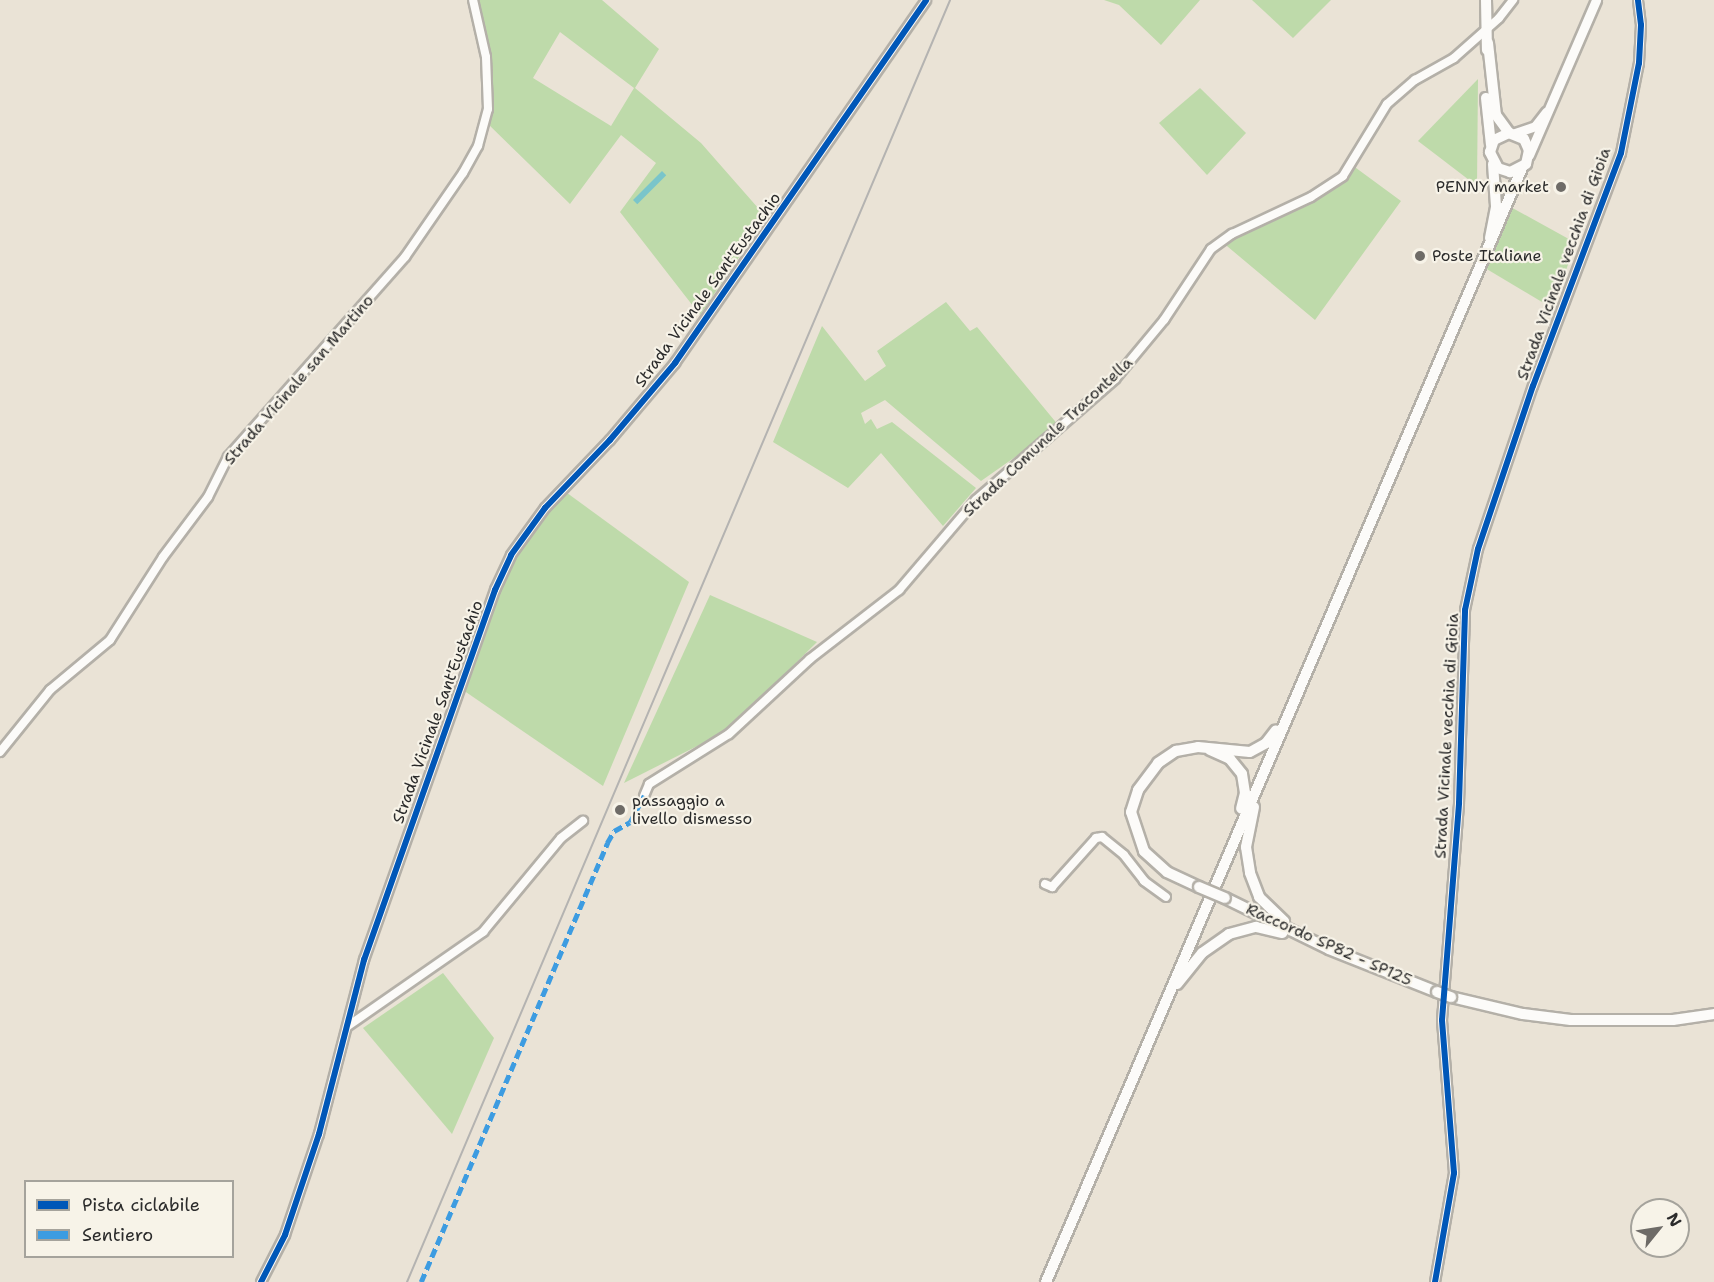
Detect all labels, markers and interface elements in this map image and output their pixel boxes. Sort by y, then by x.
street label: Strada Vicinale vecchia di Gioia [1513,145,1615,383]
place label: PENNY market [1436,177,1549,197]
marker: PENNY market [1554,180,1568,194]
street label: Strada Vicinale Sant'Eustachio [631,189,785,391]
place label: Poste Italiane [1432,246,1542,266]
marker: Poste Italiane [1413,249,1427,263]
street label: Strada Vicinale san Martino [220,291,378,469]
street label: Strada Comunale Tracontella [959,353,1137,521]
street label: Strada Vicinale Sant'Eustachio [389,598,487,826]
street label: Strada Vicinale vecchia di Gioia [1431,613,1463,859]
place label: passaggio a livello dismesso [632,791,752,829]
marker: passaggio a livello dismesso [613,803,627,817]
street label: Raccordo SP82 - SP125 [1243,900,1415,990]
legend [24,1180,234,1258]
text: Pista ciclabile [82,1193,200,1217]
north arrow [1630,1198,1690,1258]
text: N [1662,1209,1687,1230]
text: Sentiero [82,1223,153,1247]

